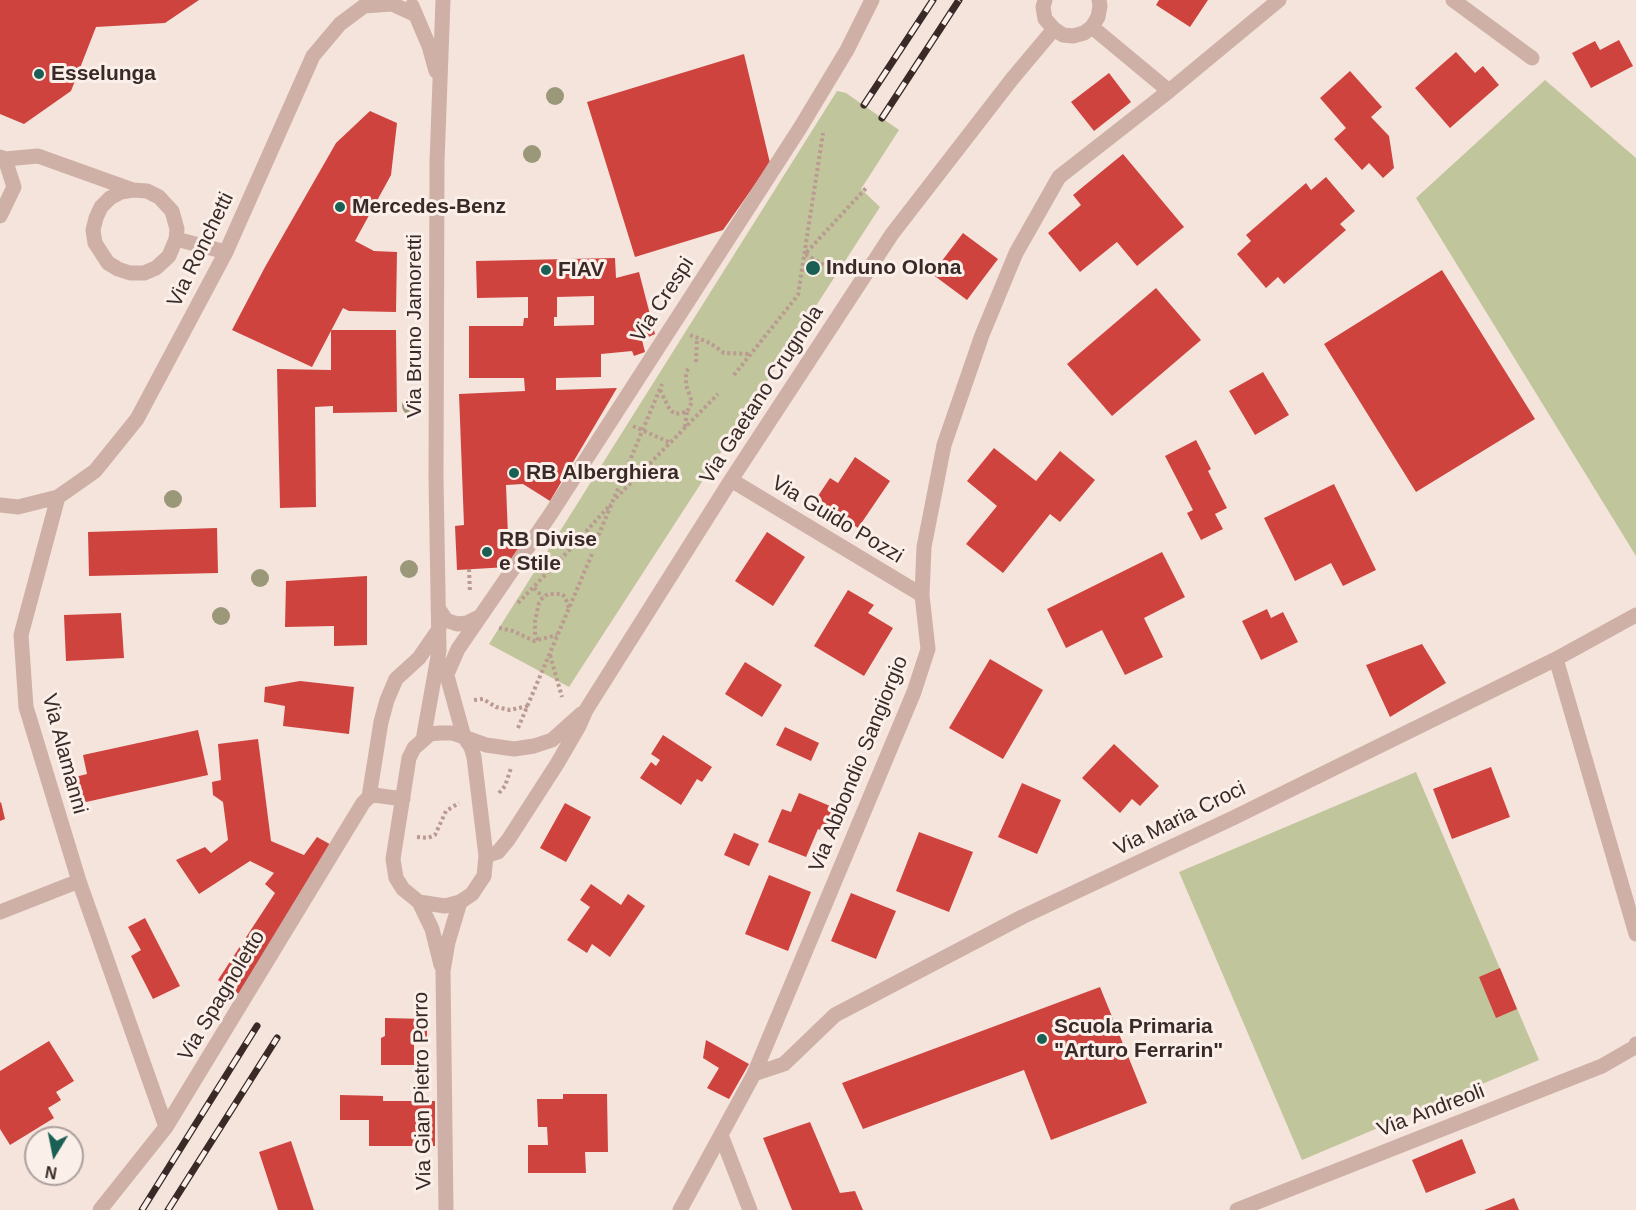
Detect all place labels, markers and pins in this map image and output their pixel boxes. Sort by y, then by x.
place label: Esselunga [51,61,156,87]
marker: Esselunga [32,67,46,81]
place label: Mercedes-Benz [352,194,506,220]
marker: Mercedes-Benz [333,200,347,214]
place label: Induno Olona [826,255,961,281]
place label: FIAV [558,257,604,283]
marker: Induno Olona [804,259,822,277]
marker: FIAV [539,263,553,277]
place label: RB Alberghiera [526,460,679,486]
marker: RB Alberghiera [507,466,521,480]
place label: RB Divise e Stile [499,527,597,577]
marker: RB Divise e Stile [480,545,494,559]
place label: Scuola Primaria "Arturo Ferrarin" [1054,1014,1223,1064]
marker: Scuola Primaria "Arturo Ferrarin" [1035,1032,1049,1046]

